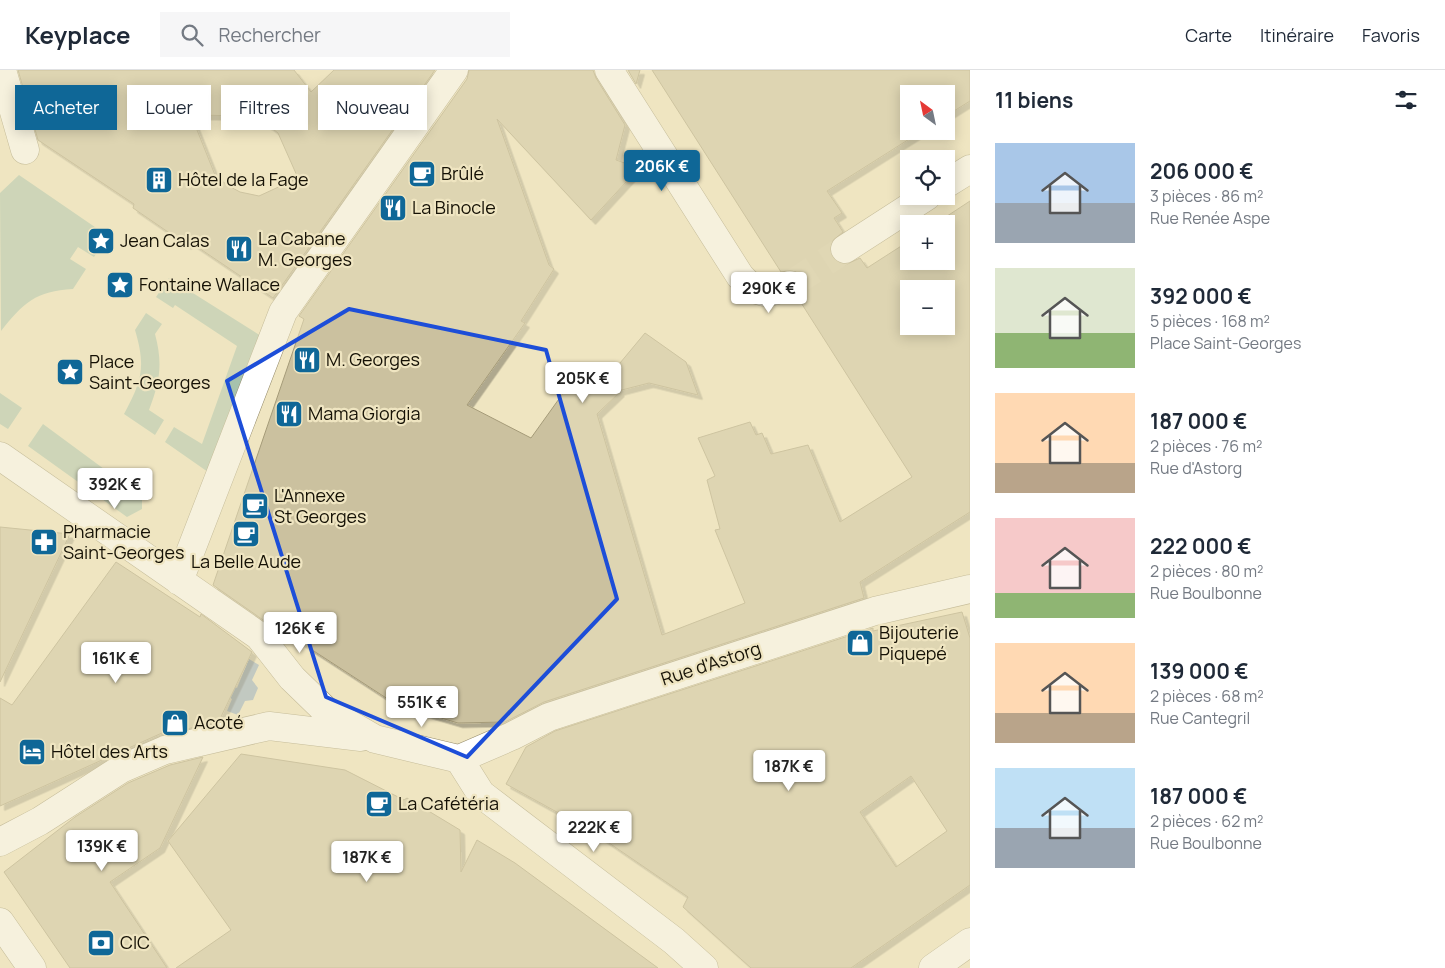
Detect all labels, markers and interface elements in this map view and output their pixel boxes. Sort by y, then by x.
search box [160,12,510,57]
text: Keyplace [25,18,130,51]
icon: search [178,21,206,49]
text: Rechercher [218,22,321,48]
text: Carte [1185,23,1232,47]
text: Itinéraire [1260,23,1334,47]
text: Favoris [1362,23,1420,47]
chip: Acheter [15,85,117,130]
chip: Louer [127,85,211,130]
chip: Filtres [221,85,308,130]
chip: Nouveau [318,85,427,130]
north arrow [900,85,955,140]
map controls [900,85,955,335]
text: 11 biens [995,86,1073,114]
icon: filters [1392,86,1420,114]
pin: 206K € [621,150,703,192]
button: locate [900,150,955,205]
text: 206K € [635,155,689,177]
text: 206 000 € [1150,157,1254,185]
cafe icon: Brûlé [407,159,437,189]
place label: Brûlé [441,161,484,185]
icon: home [1035,163,1095,223]
building icon: Hôtel de la Fage [144,165,174,195]
place label: Hôtel de la Fage [178,167,309,191]
text: 3 pièces · 86 m² [1150,185,1263,207]
restaurant icon: La Binocle [378,193,408,223]
place label: La Binocle [412,195,496,219]
text: Rue Renée Aspe [1150,207,1270,229]
button: + [900,215,955,270]
place icon: Jean Calas [86,226,116,256]
place label: La Cabane M. Georges [258,226,352,271]
place label: Jean Calas [120,228,210,252]
restaurant icon: La Cabane M. Georges [224,234,254,264]
place icon: Fontaine Wallace [105,270,135,300]
place label: Fontaine Wallace [139,272,280,296]
pin: 290K € [728,272,810,314]
text: 290K € [742,277,796,299]
button: − [900,280,955,335]
text: 392 000 € [1150,282,1252,310]
icon: home [1035,288,1095,348]
text: 5 pièces · 168 m² [1150,310,1270,332]
text: Place Saint-Georges [1150,332,1301,354]
restaurant icon: M. Georges [292,345,322,375]
place label: M. Georges [326,347,420,371]
place label: Place Saint-Georges [89,349,210,394]
place icon: Place Saint-Georges [55,357,85,387]
pin: 205K € [542,362,624,404]
text: 205K € [556,367,610,389]
restaurant icon: Mama Giorgia [274,399,304,429]
place label: Mama Giorgia [308,401,421,425]
text: 187 000 € [1150,407,1247,435]
icon: home [1035,413,1095,473]
text: 2 pièces · 76 m² [1150,435,1262,457]
text: Rue d'Astorg [1150,457,1242,479]
pin: 392K € [74,468,156,510]
text: 392K € [89,473,141,495]
place label: L'Annexe St Georges [274,483,367,528]
cafe icon: L'Annexe St Georges [240,491,270,521]
place label: Pharmacie Saint-Georges [63,519,184,564]
cafe icon: La Belle Aude [231,519,261,549]
pharmacy icon: Pharmacie Saint-Georges [29,527,59,557]
text: 222 000 € [1150,532,1252,560]
icon: home [1035,538,1095,598]
place label: La Belle Aude [191,549,301,573]
text: 2 pièces · 80 m² [1150,560,1264,582]
text: Rue Boulbonne [1150,582,1262,604]
pin: 126K € [259,612,341,654]
text: 126K € [275,617,325,639]
place label: Bijouterie Piquepé [879,620,959,665]
shop icon: Bijouterie Piquepé [845,628,875,658]
street label: Rue d'Astorg [658,636,764,690]
pin: 161K € [75,642,157,684]
text: 161K € [92,647,140,669]
text: 139 000 € [1150,657,1249,685]
icon: home [1035,663,1095,723]
text: 2 pièces · 68 m² [1150,685,1264,707]
pin: 551K € [381,686,463,728]
text: 551K € [397,691,447,713]
text: Rue Cantegril [1150,707,1250,729]
shop icon: Acoté [160,708,190,738]
place label: Acoté [194,710,243,734]
hotel icon: Hôtel des Arts [17,737,47,767]
place label: Hôtel des Arts [51,739,168,763]
pin: 187K € [748,750,830,792]
text: 187K € [764,755,814,777]
text: 187 000 € [1150,782,1247,810]
icon: home [1035,788,1095,848]
cafe icon: La Cafétéria [364,789,394,819]
place label: La Cafétéria [398,791,499,815]
pin: 222K € [553,810,635,853]
text: 2 pièces · 62 m² [1150,810,1264,832]
text: 222K € [568,816,620,838]
pin: 139K € [61,830,143,872]
text: Rue Boulbonne [1150,832,1262,854]
text: 139K € [77,835,127,857]
pin: 187K € [326,840,408,883]
text: 187K € [342,846,392,868]
bank icon: CIC [86,928,116,958]
place label: CIC [120,930,150,954]

